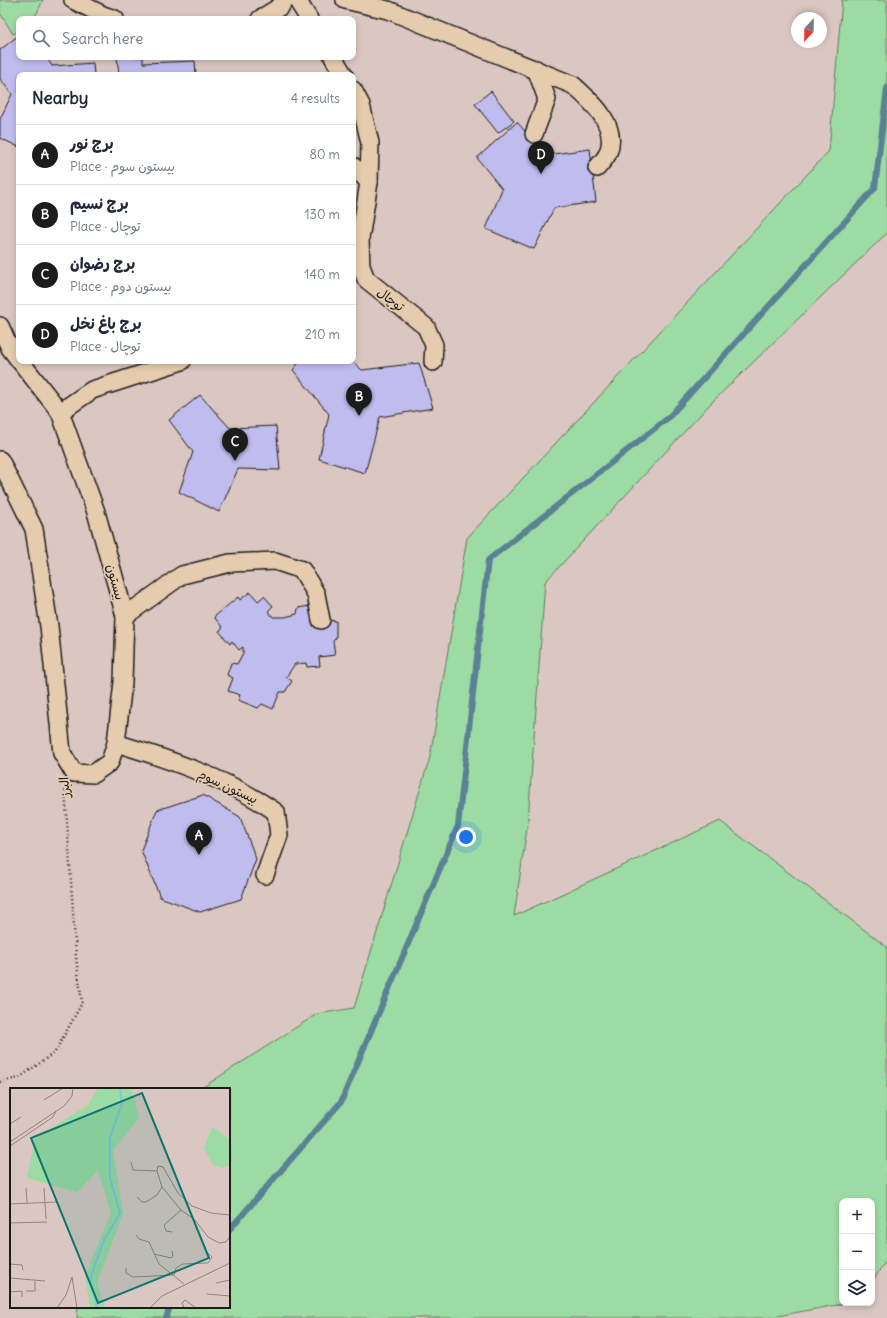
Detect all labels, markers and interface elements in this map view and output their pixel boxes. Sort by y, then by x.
north arrow [791,12,827,48]
search box [16,16,356,60]
icon: search [30,27,52,49]
text: Search here [62,29,143,48]
text: Nearby [32,87,88,109]
text: 4 results [291,90,340,107]
text: برج نور [70,134,114,153]
pin: D [528,141,554,174]
text: A [41,146,49,163]
text: 80 m [309,146,340,163]
text: Place · بیستون سوم [70,158,175,175]
text: برج نسیم [70,194,129,213]
text: B [41,206,49,223]
text: 130 m [304,206,340,223]
text: Place · توچال [70,218,141,235]
text: برج رضوان [70,254,135,273]
text: C [41,266,49,283]
text: 140 m [304,266,340,283]
text: Place · بیستون دوم [70,278,171,295]
street label: توچال [374,284,408,315]
text: برج باغ نخل [70,314,141,333]
text: D [40,326,50,343]
text: 210 m [305,326,340,343]
text: Place · توچال [70,338,141,355]
pin: B [346,383,372,416]
pin: C [222,428,248,461]
street label: بیستون [103,562,128,602]
street label: بیستون سوم [194,765,261,810]
street label: البرز [55,776,74,799]
pin: A [186,822,212,855]
your location [456,827,476,847]
inset map [10,1088,230,1308]
map controls [839,1198,875,1306]
button: + [839,1198,875,1234]
button: − [839,1234,875,1270]
button: layers [839,1270,875,1306]

